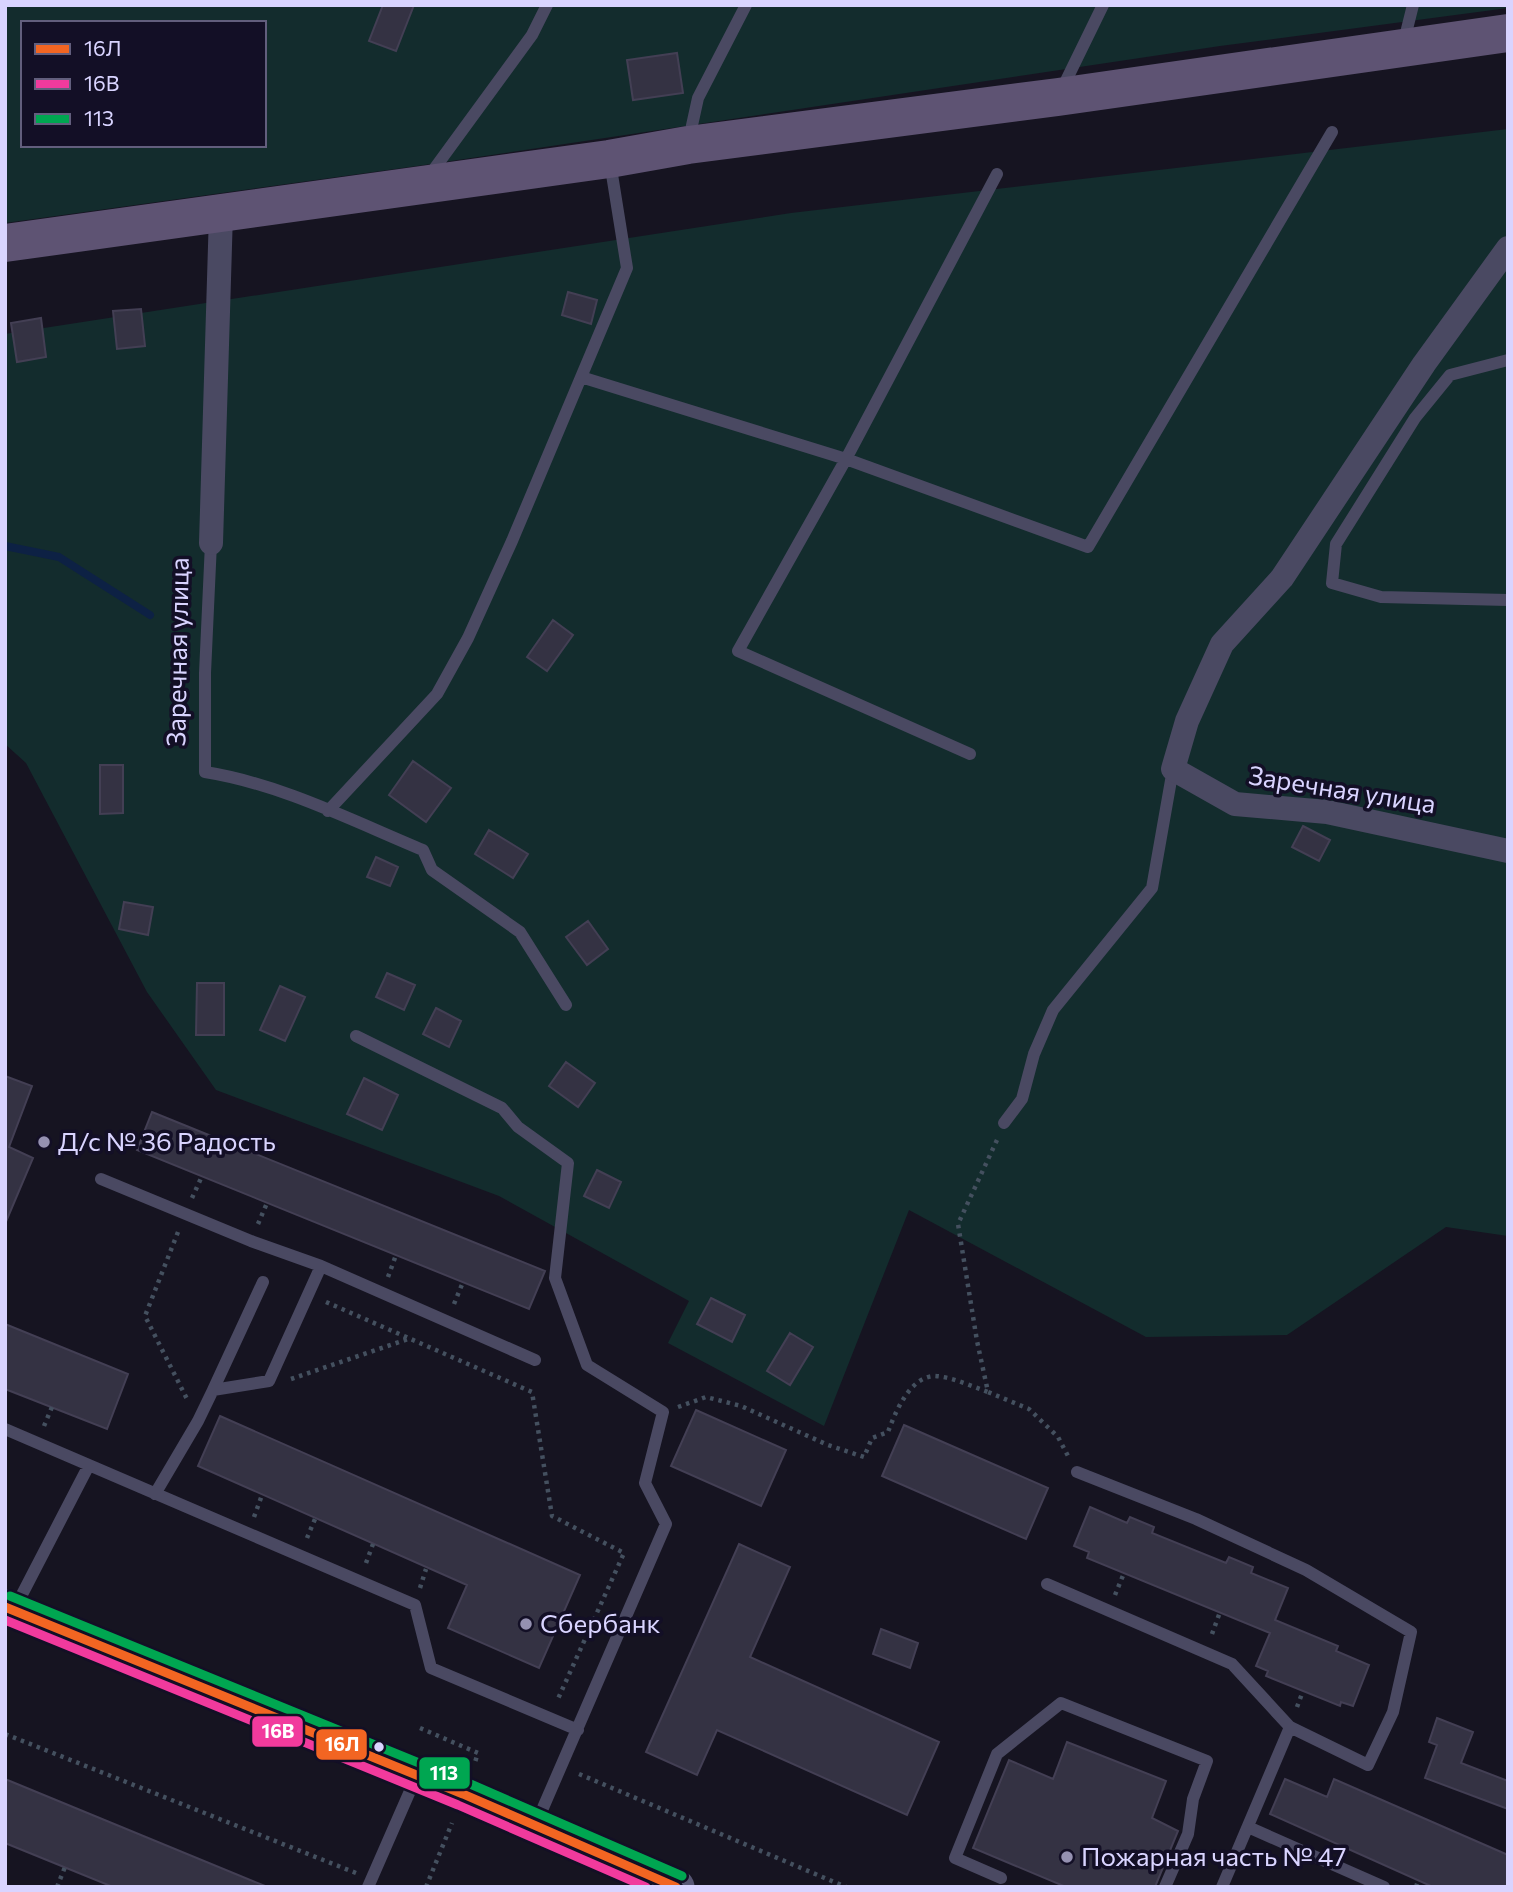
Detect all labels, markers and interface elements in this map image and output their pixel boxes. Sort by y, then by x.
legend [21,21,266,147]
text: 16Л [84,35,122,60]
text: 16В [84,70,119,95]
text: 113 [84,105,114,130]
street label: Заречная улица [159,557,194,747]
street label: Заречная улица [1246,758,1438,819]
place label: Д/с № 36 Радость [58,1125,276,1156]
marker: Д/с № 36 Радость [36,1134,52,1150]
place label: Сбербанк [540,1607,661,1638]
marker: Сбербанк [518,1616,534,1632]
line badge: 16В [251,1715,304,1748]
text: 16В [262,1719,294,1742]
line badge: 16Л [315,1728,368,1761]
text: 16Л [325,1732,359,1755]
unlabelled marker [372,1740,386,1754]
line badge: 113 [418,1756,471,1790]
text: 113 [430,1761,458,1784]
place label: Пожарная часть № 47 [1081,1840,1347,1871]
marker: Пожарная часть № 47 [1059,1849,1075,1865]

